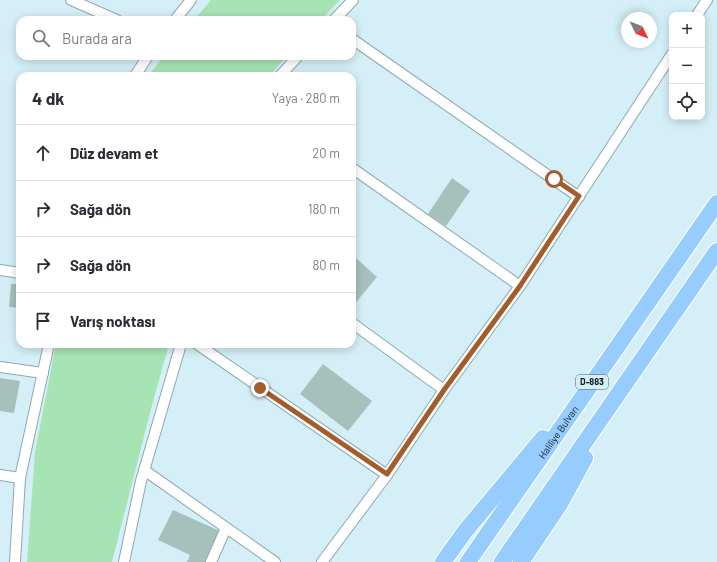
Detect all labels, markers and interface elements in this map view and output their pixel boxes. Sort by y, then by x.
north arrow [621,12,657,48]
map controls [669,12,705,120]
button: + [669,12,705,48]
search box [16,16,356,60]
icon: search [30,27,52,49]
text: Burada ara [62,29,132,47]
button: − [669,48,705,84]
button: locate [669,84,705,120]
text: 4 dk [32,88,64,108]
text: Yaya · 280 m [272,90,340,106]
icon: ahead [32,142,54,164]
text: Düz devam et [70,144,158,162]
text: 20 m [312,145,340,161]
route start [545,170,563,188]
icon: right [32,198,54,220]
text: Sağa dön [70,200,131,218]
text: 180 m [308,201,340,217]
icon: right [32,254,54,276]
text: Sağa dön [70,256,131,274]
text: 80 m [313,257,340,273]
icon: arrive [32,310,54,332]
text: Varış noktası [70,312,155,330]
road number: D-883 [576,375,608,389]
route end [251,379,269,397]
street label: Haliliye Bulvarı [536,403,581,461]

